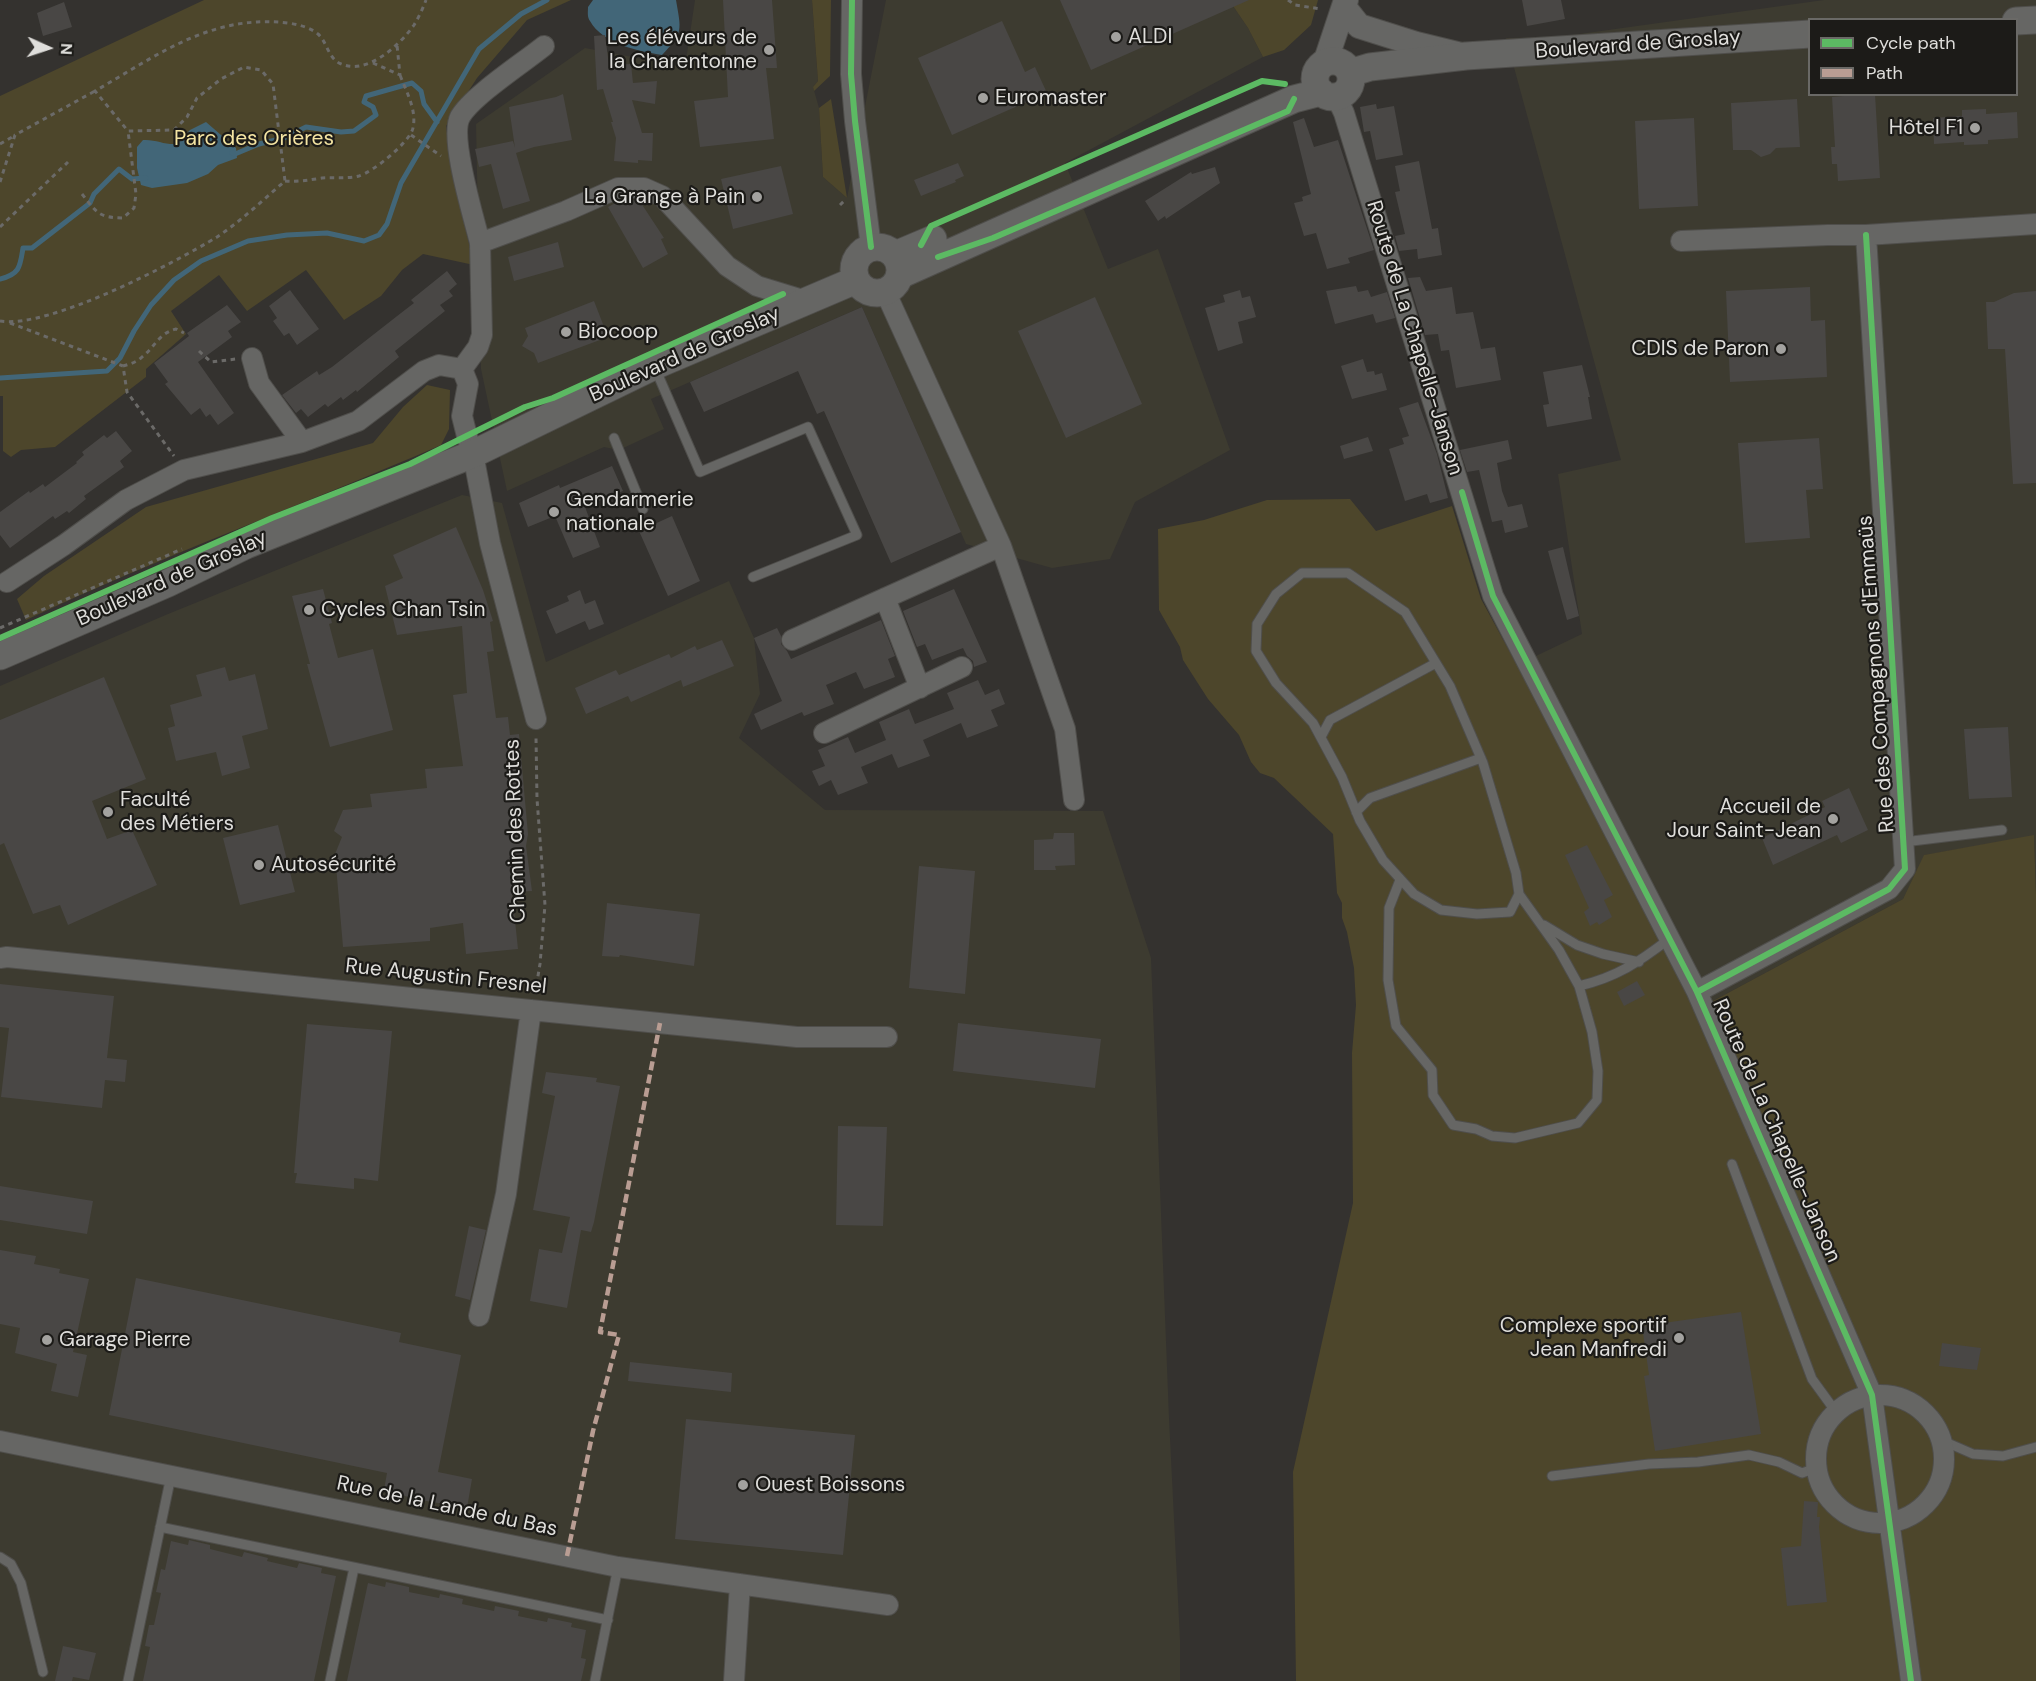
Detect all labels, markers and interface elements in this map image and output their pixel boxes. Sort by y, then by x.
north arrow [18,18,78,78]
legend [1808,18,2018,96]
place label: ALDI [1128,24,1172,50]
place label: Les éléveurs de la Charentonne [607,25,757,75]
street label: Boulevard de Groslay [1534,25,1742,65]
marker: ALDI [1109,30,1123,44]
text: Cycle path [1866,31,1956,55]
text: N [56,43,77,55]
marker: Les éléveurs de la Charentonne [762,43,776,57]
text: Path [1866,61,1903,85]
place label: Euromaster [995,85,1107,111]
marker: Euromaster [976,91,990,105]
place label: Hôtel F1 [1889,115,1963,141]
marker: Hôtel F1 [1968,121,1982,135]
park label: Parc des Orières [174,126,334,152]
place label: La Grange à Pain [584,184,745,210]
marker: La Grange à Pain [750,190,764,204]
street label: Route de La Chapelle-Janson [1360,198,1468,478]
street label: Boulevard de Groslay [586,302,784,408]
place label: Biocoop [578,319,658,345]
marker: Biocoop [559,325,573,339]
place label: CDIS de Paron [1631,336,1769,362]
marker: CDIS de Paron [1774,342,1788,356]
place label: Gendarmerie nationale [566,487,694,537]
marker: Gendarmerie nationale [547,505,561,519]
street label: Rue des Compagnons d'Emmaüs [1853,514,1901,834]
street label: Boulevard de Groslay [73,526,271,632]
place label: Cycles Chan Tsin [321,597,486,623]
marker: Cycles Chan Tsin [302,603,316,617]
street label: Chemin des Rottes [500,739,532,923]
place label: Faculté des Métiers [120,787,234,837]
place label: Accueil de Jour Saint-Jean [1666,794,1821,844]
marker: Faculté des Métiers [101,805,115,819]
marker: Accueil de Jour Saint-Jean [1826,812,1840,826]
place label: Autosécurité [271,852,396,878]
marker: Autosécurité [252,858,266,872]
street label: Rue Augustin Fresnel [344,954,548,1000]
street label: Route de La Chapelle-Janson [1706,995,1846,1267]
place label: Complexe sportif Jean Manfredi [1500,1313,1667,1363]
place label: Garage Pierre [59,1327,191,1353]
marker: Complexe sportif Jean Manfredi [1672,1331,1686,1345]
marker: Garage Pierre [40,1333,54,1347]
street label: Rue de la Lande du Bas [334,1471,560,1543]
place label: Ouest Boissons [755,1472,905,1498]
marker: Ouest Boissons [736,1478,750,1492]

